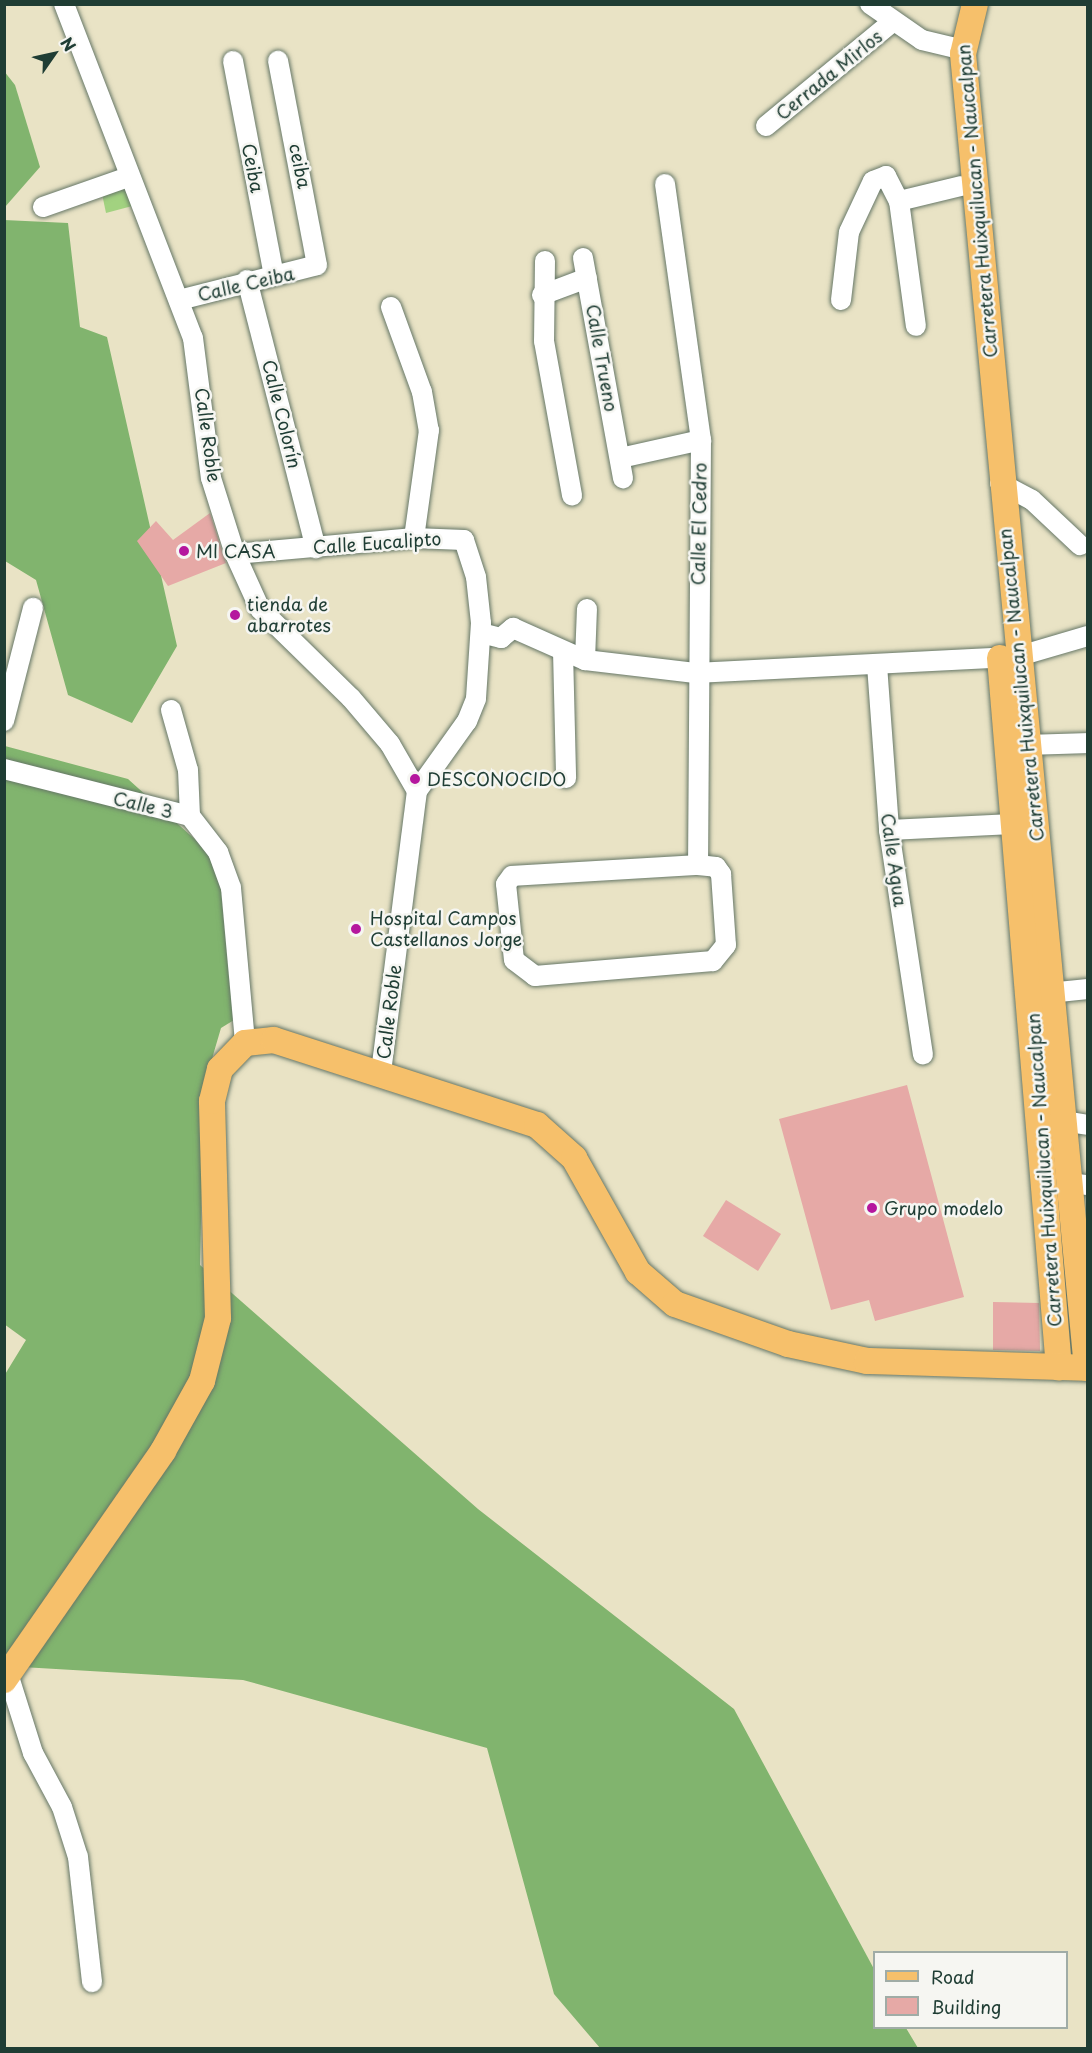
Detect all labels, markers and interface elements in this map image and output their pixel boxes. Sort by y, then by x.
north arrow [24,24,84,84]
street label: Cerrada Mirlos [772,26,886,124]
text: N [55,32,82,56]
street label: Carretera Huixquilucan - Naucalpan [952,42,1002,360]
street label: ceiba [285,141,315,191]
street label: Ceiba [238,142,268,194]
street label: Calle Ceiba [195,262,297,306]
street label: Calle Trueno [582,302,622,414]
street label: Calle Colorín [258,357,306,471]
street label: Calle Roble [191,386,225,484]
street label: Calle El Cedro [687,462,711,586]
street label: Carretera Huixquilucan - Naucalpan [994,526,1048,844]
street label: Calle Eucalipto [312,528,442,558]
place label: MI CASA [196,540,276,562]
marker: MI CASA [177,544,191,558]
place label: tienda de abarrotes [247,594,331,636]
marker: tienda de abarrotes [228,608,242,622]
place label: DESCONOCIDO [427,768,567,790]
marker: DESCONOCIDO [408,772,422,786]
street label: Calle 3 [111,787,175,823]
street label: Calle Agua [877,812,911,908]
place label: Hospital Campos Castellanos Jorge [370,908,522,950]
marker: Hospital Campos Castellanos Jorge [347,920,365,938]
street label: Calle Roble [372,963,406,1061]
street label: Carretera Huixquilucan - Naucalpan [1022,1011,1066,1329]
place label: Grupo modelo [884,1197,1004,1219]
marker: Grupo modelo [865,1201,879,1215]
legend [873,1951,1068,2029]
text: Road [931,1963,975,1990]
text: Building [931,1993,1001,2020]

